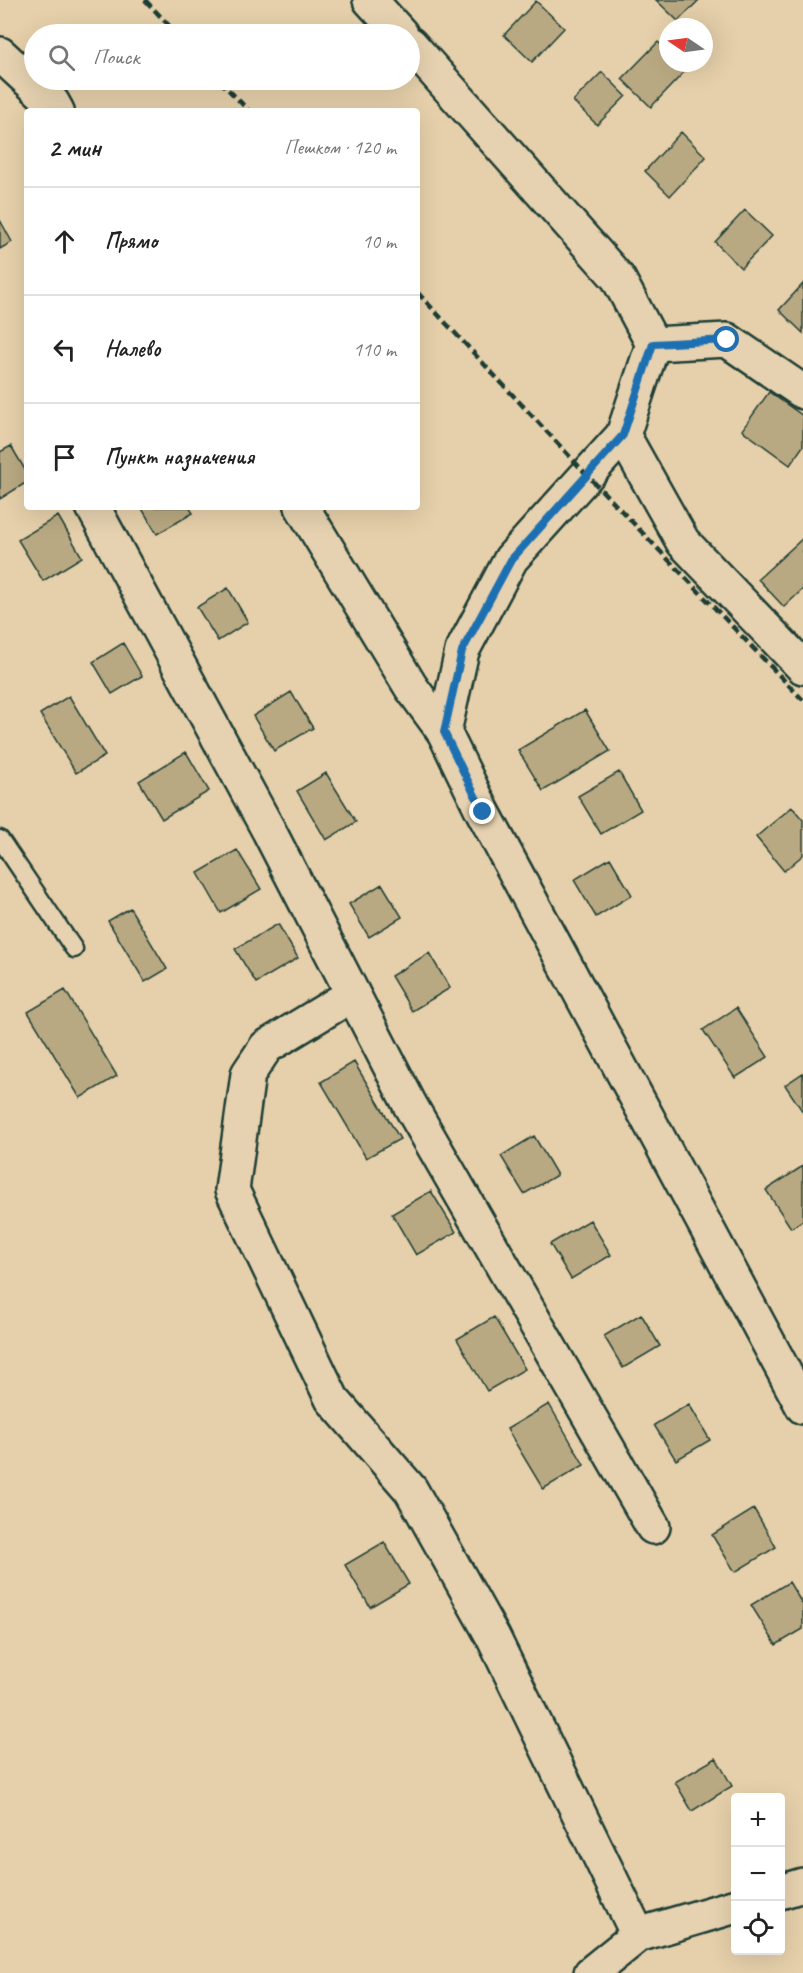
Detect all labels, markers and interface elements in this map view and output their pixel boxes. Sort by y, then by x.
north arrow [659,18,713,72]
search box [24,24,420,90]
icon: search [45,41,78,74]
text: Поиск [93,43,139,71]
text: 2 мин [48,131,101,164]
text: Пешком · 120 m [284,135,396,160]
icon: ahead [48,225,81,258]
text: Прямо [105,227,157,255]
text: 10 m [362,229,396,254]
route start [713,326,739,352]
icon: left [48,333,81,366]
text: Налево [105,335,161,363]
text: 110 m [353,337,396,362]
icon: arrive [48,441,81,474]
text: Пункт назначения [105,443,254,471]
route end [469,798,495,824]
map controls [731,1793,785,1955]
button: + [731,1793,785,1847]
button: − [731,1847,785,1901]
button: locate [731,1901,785,1955]

